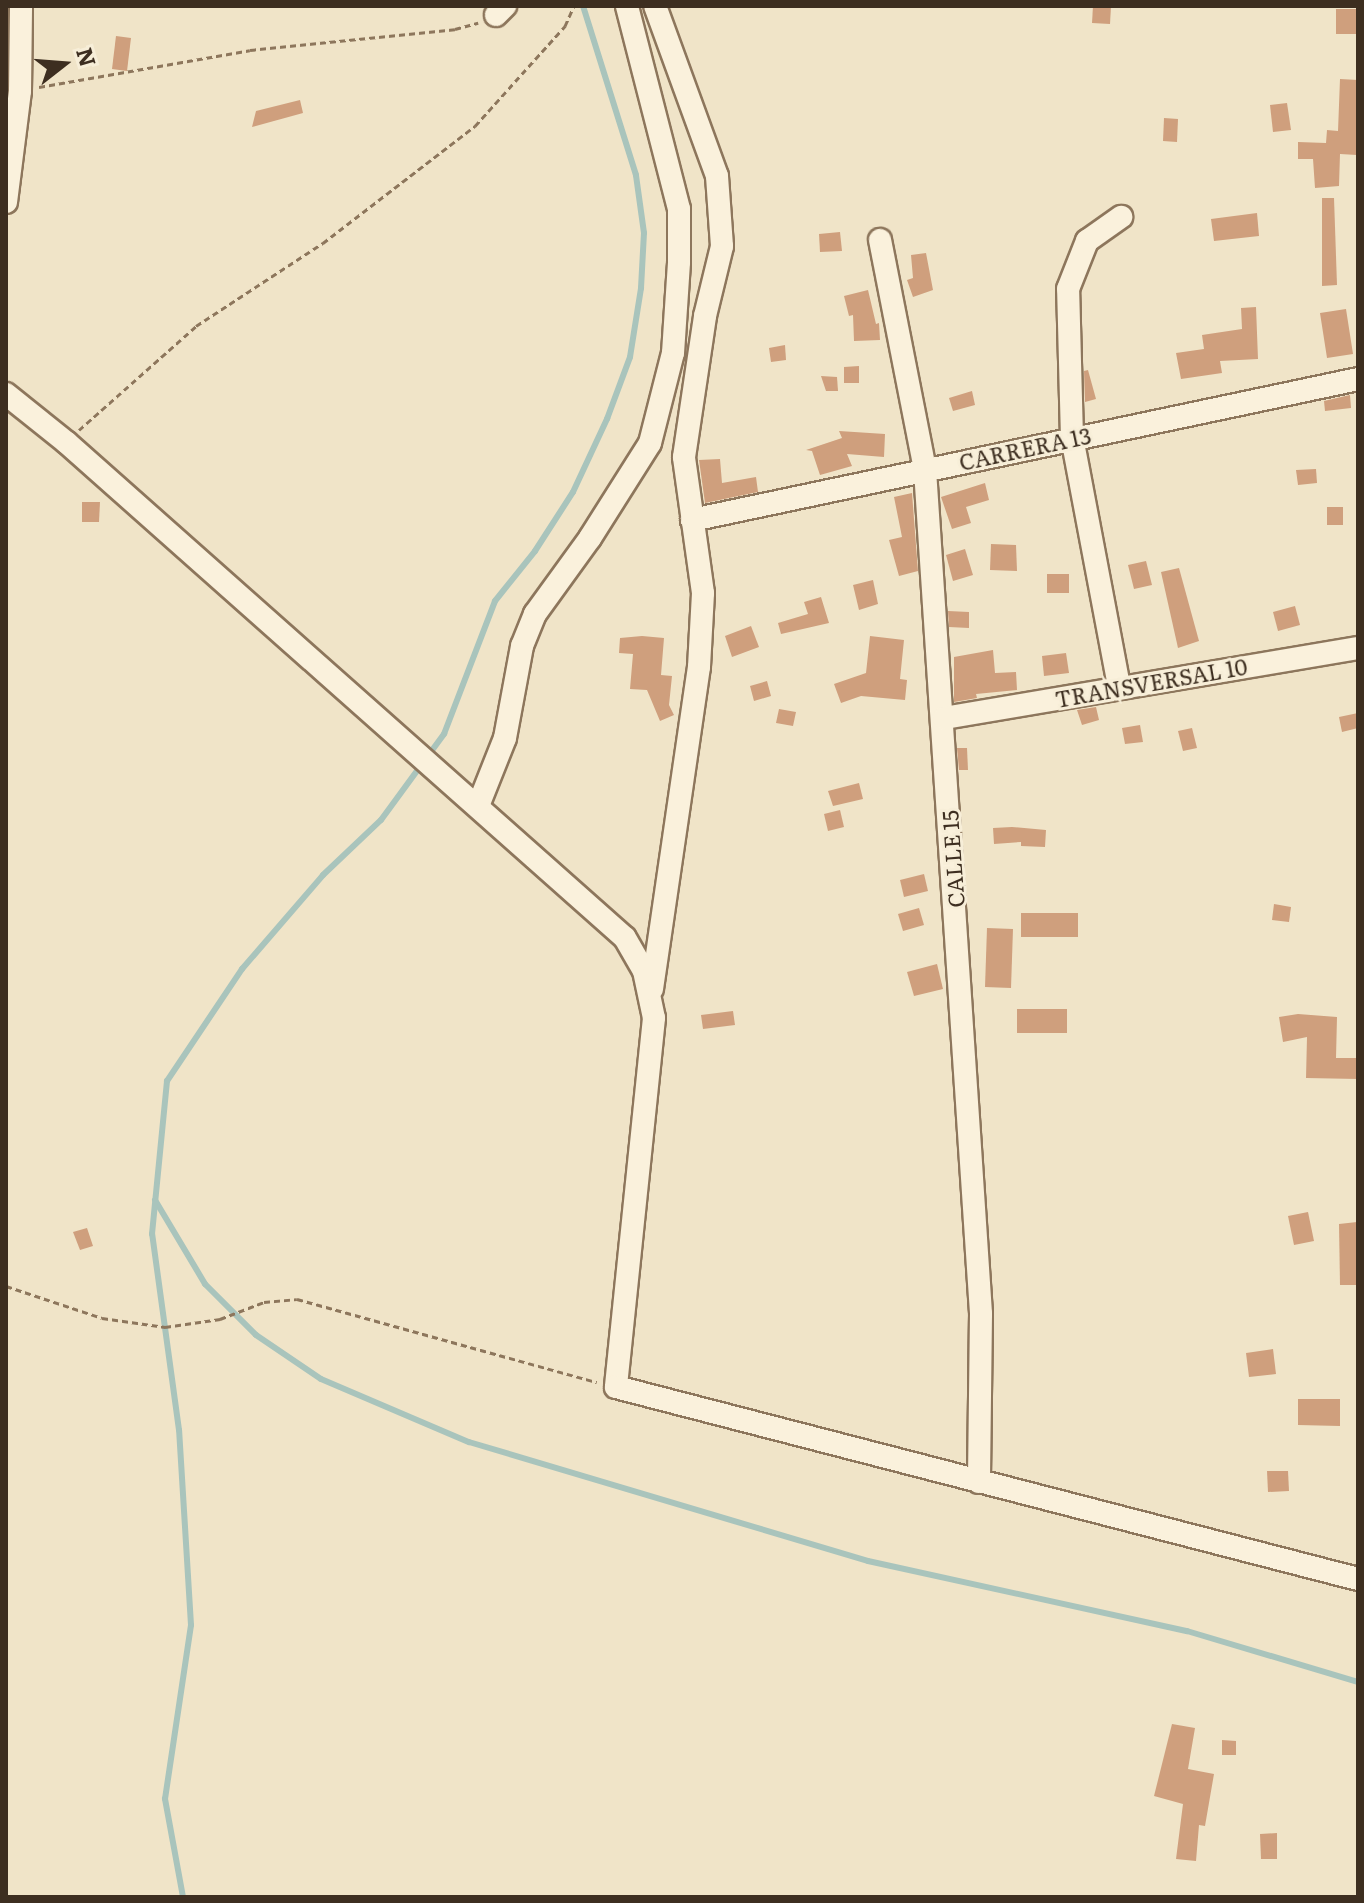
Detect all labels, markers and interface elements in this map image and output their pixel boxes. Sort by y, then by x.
north arrow [24,24,104,104]
text: N [69,43,106,70]
street label: CARRERA 13 [957,421,1093,475]
street label: TRANSVERSAL 10 [1053,652,1249,712]
street label: CALLE 15 [935,809,969,909]

